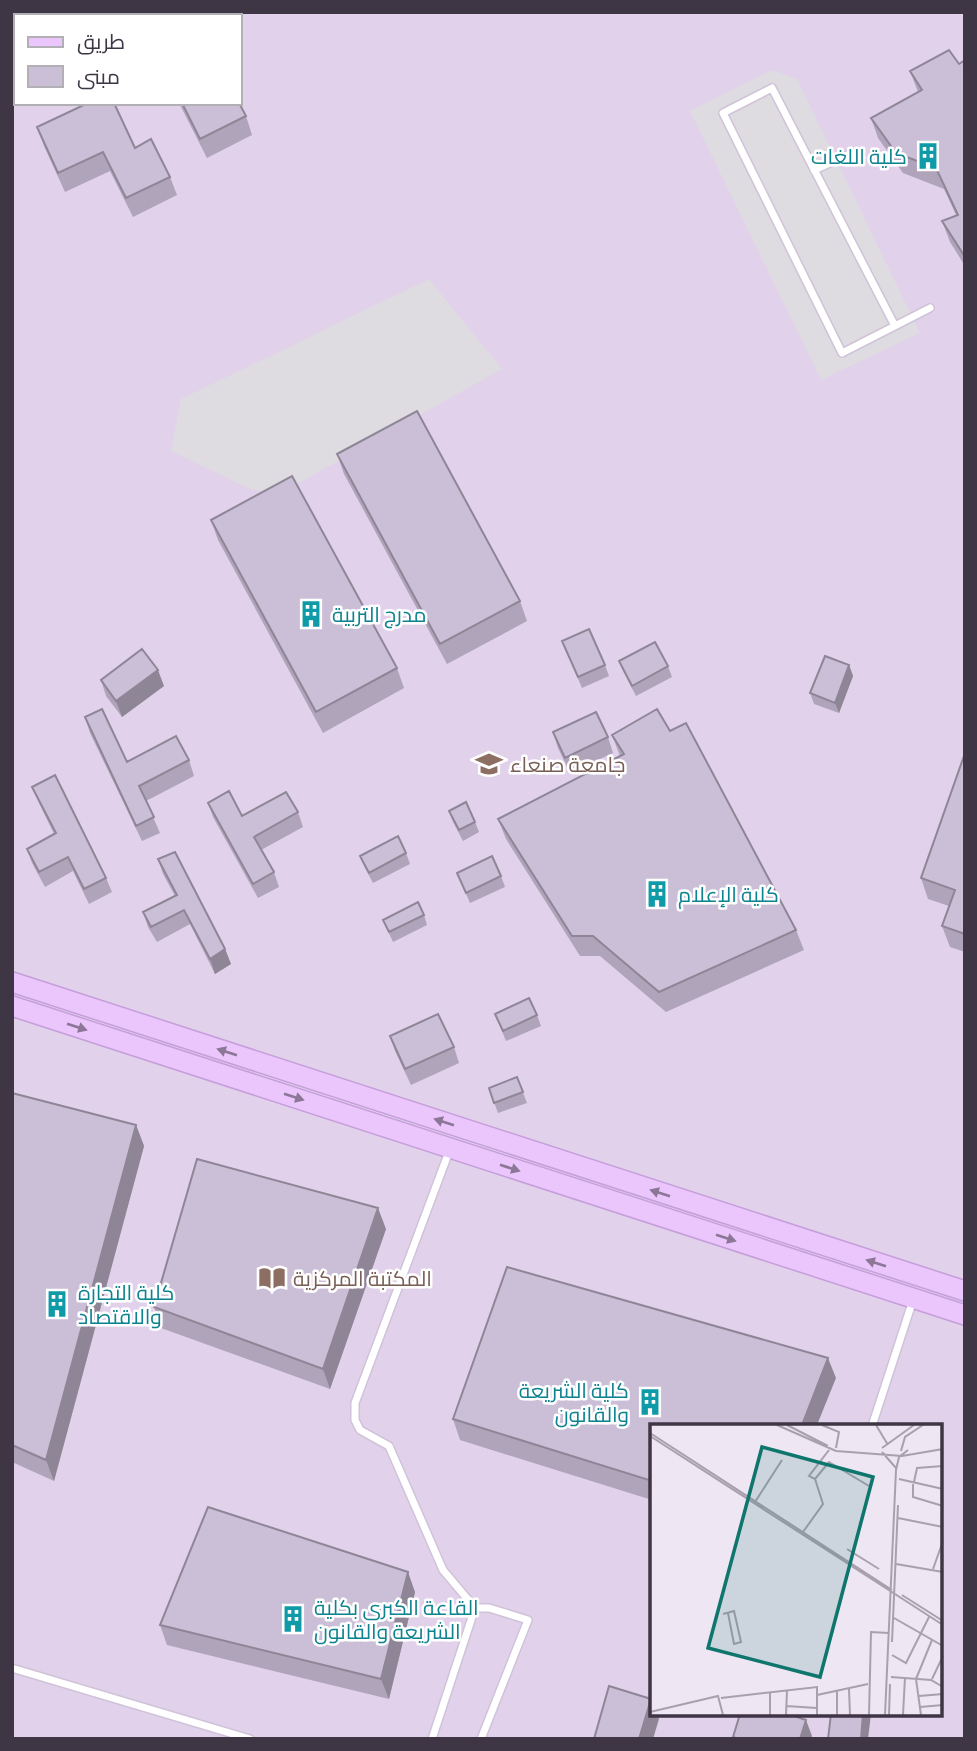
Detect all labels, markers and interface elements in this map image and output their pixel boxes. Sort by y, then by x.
legend [14,14,242,105]
text: طريق [77,27,125,55]
text: مبنى [77,62,120,90]
building icon: كلية اللغات [913,141,943,171]
place label: كلية اللغات [811,142,907,170]
building icon: مدرج التربية [296,599,326,629]
place label: مدرج التربية [332,600,426,629]
school or university icon: جامعة صنعاء [474,749,504,779]
place label: جامعة صنعاء [510,750,625,778]
building icon: كلية الإعلام [642,879,672,909]
place label: كلية الإعلام [678,880,779,909]
one-way arrow [67,1022,88,1033]
one-way arrow [217,1046,238,1057]
one-way arrow [283,1093,304,1103]
one-way arrow [433,1117,454,1127]
one-way arrow [500,1163,521,1174]
one-way arrow [649,1187,670,1198]
one-way arrow [716,1233,737,1244]
one-way arrow [866,1257,887,1268]
library icon: المكتبة المركزية [257,1263,287,1293]
place label: المكتبة المركزية [293,1264,432,1292]
place label: كلية التجارة والاقتصاد [78,1278,174,1330]
building icon: كلية التجارة والاقتصاد [42,1289,72,1319]
place label: كلية الشريعة والقانون [519,1376,629,1428]
building icon: كلية الشريعة والقانون [635,1387,665,1417]
inset map [650,1424,942,1716]
place label: القاعة الكبرى بكلية الشريعة والقانون [314,1593,479,1645]
building icon: القاعة الكبرى بكلية الشريعة والقانون [278,1604,308,1634]

